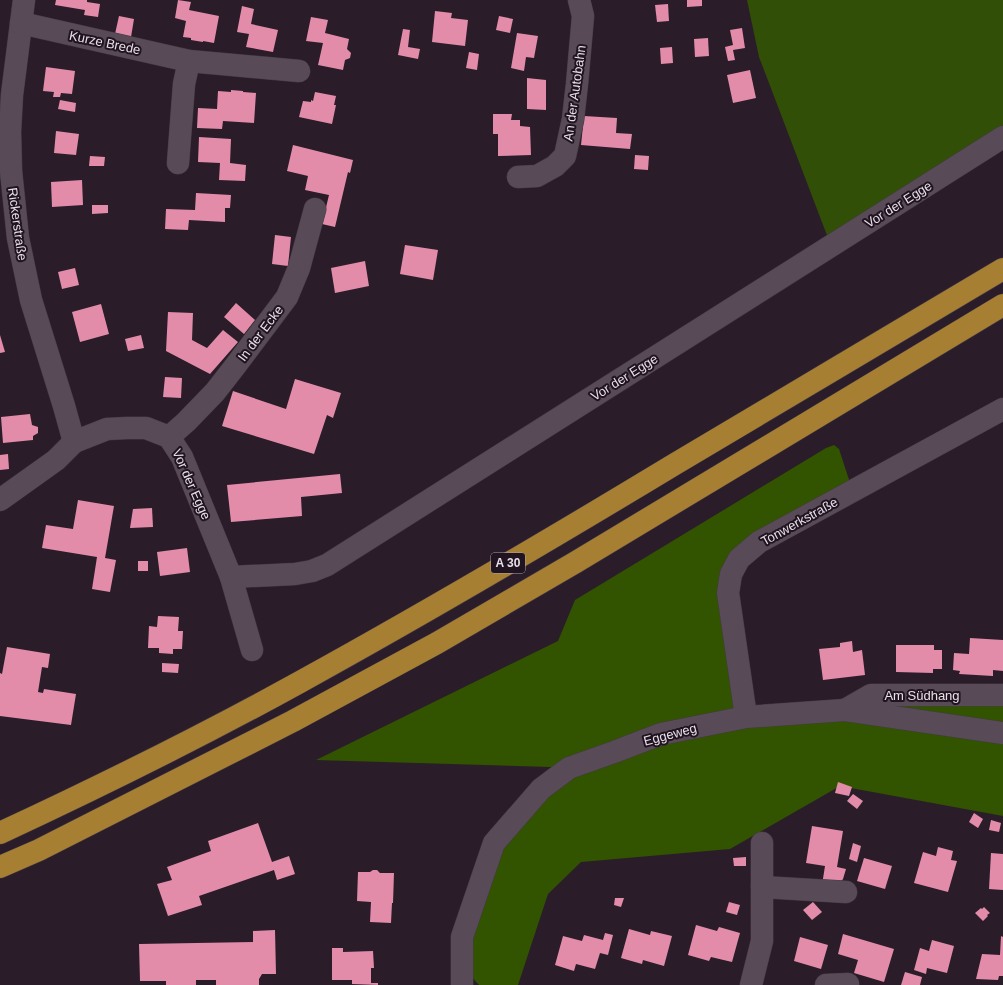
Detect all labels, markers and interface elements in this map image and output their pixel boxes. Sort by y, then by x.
street label: Kurze Brede [68,28,142,57]
street label: An der Autobahn [560,44,589,142]
street label: Vor der Egge [862,178,934,231]
street label: Rickerstraße [5,187,30,262]
street label: In der Ecke [235,303,286,364]
street label: Vor der Egge [588,351,660,404]
street label: Vor der Egge [169,446,214,522]
street label: Tonwerkstraße [758,494,840,549]
road number: A 30 [491,553,525,573]
street label: Am Südhang [884,688,960,703]
street label: Eggeweg [642,720,698,749]

